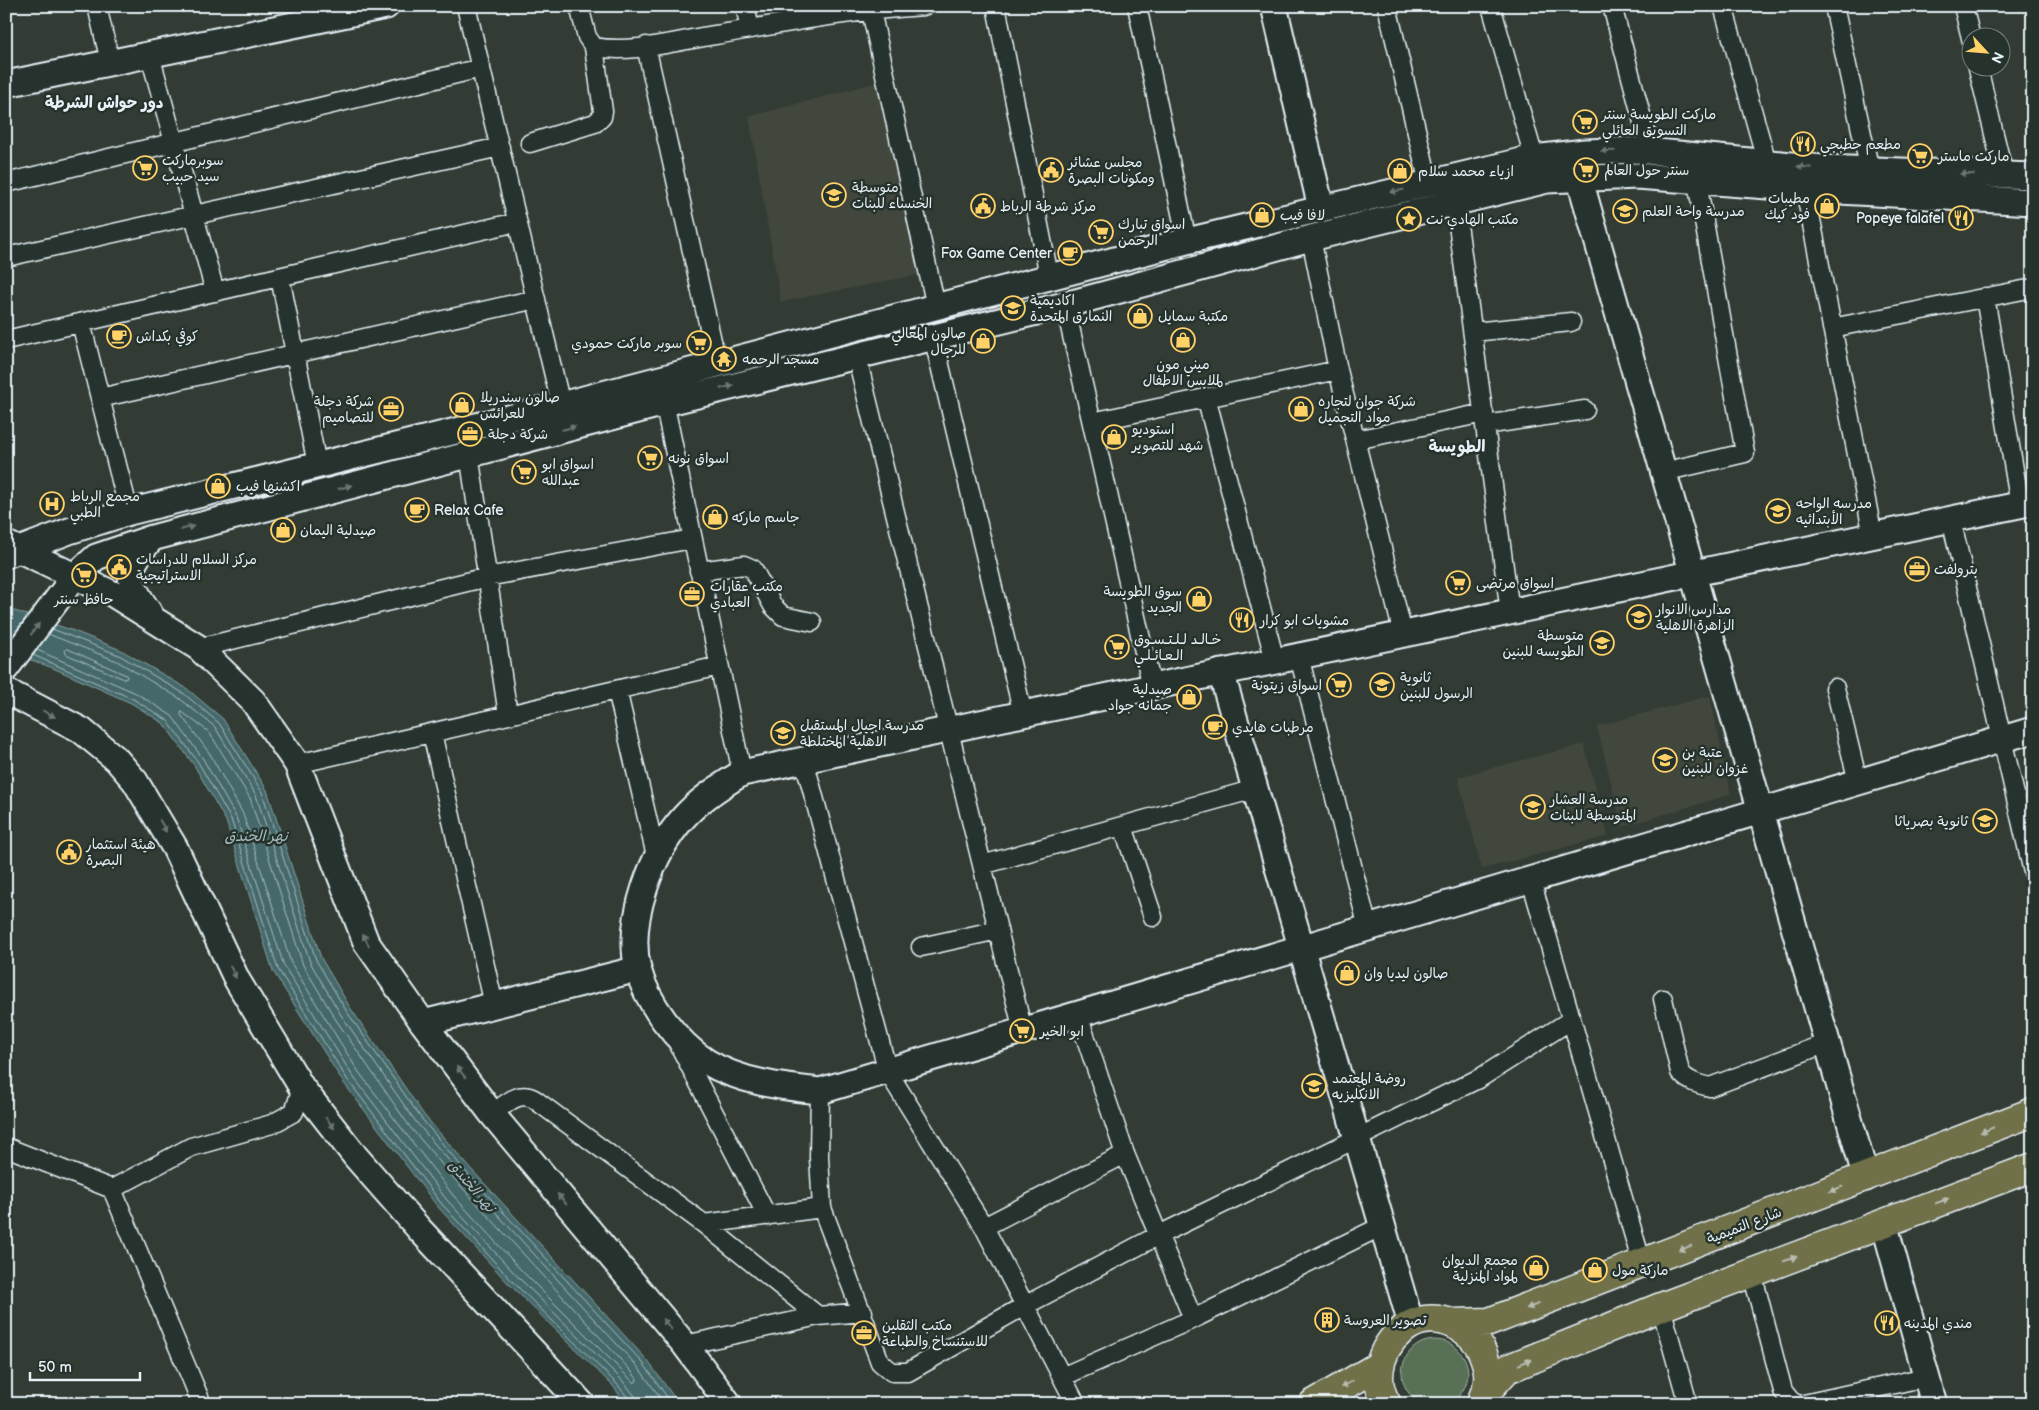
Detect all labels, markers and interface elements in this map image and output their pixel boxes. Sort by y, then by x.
north arrow [1962,28,2012,78]
text: N [1987,49,2007,66]
district label: دور حواش الشرطة [45,94,163,113]
place label: ماركت الطويسة سنتر التسويق العائلي [1601,106,1716,143]
supermarket icon: ماركت الطويسة سنتر التسويق العائلي [1572,109,1598,135]
restaurant icon: مطعم حطبجي [1790,131,1816,157]
place label: مطعم حطبجي [1820,136,1901,157]
supermarket icon: ماركت ماستر [1907,143,1933,169]
one-way arrow [1599,147,1615,155]
place label: ماركت ماستر [1937,148,2009,165]
place label: سوبرماركت سيد حبيب [162,152,224,185]
place label: مجلس عشائر ومكونات البصرة [1067,154,1155,187]
supermarket icon: سوبرماركت سيد حبيب [132,155,158,181]
public building icon: مجلس عشائر ومكونات البصرة [1038,157,1064,183]
supermarket icon: سنتر حول العالم [1573,157,1599,183]
shop icon: ازياء محمد سلام [1387,158,1413,184]
place label: سنتر حول العالم [1604,162,1689,181]
place label: ازياء محمد سلام [1418,163,1514,182]
one-way arrow [1796,163,1812,171]
one-way arrow [1958,170,1974,178]
place label: متوسطة الخنساء للبنات [852,179,932,212]
school or university icon: متوسطة الخنساء للبنات [821,182,847,208]
one-way arrow [1389,187,1404,195]
place label: مطيبات فود كيك [1764,190,1810,223]
public building icon: مركز شرطة الرباط [970,193,996,219]
shop icon: مطيبات فود كيك [1814,193,1840,219]
place label: مركز شرطة الرباط [1000,198,1096,215]
school or university icon: مدرسة واحة العلم [1612,198,1638,224]
shop icon: لافا فيب [1249,202,1275,228]
place label: مدرسة واحة العلم [1642,203,1745,222]
restaurant icon: Popeye falafel [1948,205,1974,231]
place icon: مكتب الهادي نت [1396,206,1422,232]
place label: لافا فيب [1280,207,1325,224]
place label: Popeye falafel [1856,210,1944,227]
place label: مكتب الهادي نت [1426,211,1519,230]
place label: اسواق تبارك الرحمن [1118,216,1185,249]
supermarket icon: اسواق تبارك الرحمن [1088,219,1114,245]
cafe icon: Fox Game Center [1057,240,1083,266]
place label: Fox Game Center [941,245,1053,262]
place label: اكاديمية النمارق المتحدة [1030,292,1112,325]
school or university icon: اكاديمية النمارق المتحدة [1000,295,1026,321]
shop icon: مكتبة سمايل [1127,303,1153,329]
place label: مكتبة سمايل [1158,308,1228,325]
cafe icon: كوفي بكداش [106,323,132,349]
place label: صالون المعالي للرجال [891,325,966,358]
shop icon: ميني مون لملابس الاطفال [1170,327,1196,353]
place label: كوفي بكداش [136,328,198,347]
shop icon: صالون المعالي للرجال [970,328,996,354]
supermarket icon: سوبر ماركت حمودي [686,330,712,356]
place label: سوبر ماركت حمودي [571,335,682,354]
temple icon: مسجد الرحمه [711,346,737,372]
place label: مسجد الرحمه [742,351,819,368]
place label: ميني مون لملابس الاطفال [1143,356,1224,389]
one-way arrow [719,383,734,391]
place label: صالون سندريلا للعرائس [480,389,560,422]
shop icon: صالون سندريلا للعرائس [449,392,475,418]
place label: شركة دجلة للتصاميم [314,393,374,428]
place label: شركة جوان لتجاره مواد التجميل [1318,393,1416,426]
office icon: شركة دجلة للتصاميم [378,396,404,422]
shop icon: شركة جوان لتجاره مواد التجميل [1288,396,1314,422]
office icon: شركة دجلة [457,421,483,447]
place label: استوديو شهد للتصوير [1131,421,1203,455]
one-way arrow [562,424,577,432]
shop icon: استوديو شهد للتصوير [1101,424,1127,450]
place label: شركة دجلة [488,426,548,443]
district label: الطويسة [1429,438,1485,457]
supermarket icon: اسواق نونه [637,445,663,471]
place label: اسواق نونه [668,450,729,467]
place label: اسواق ابو عبدالله [541,456,594,489]
supermarket icon: اسواق ابو عبدالله [511,459,537,485]
shop icon: اكشنها فيب [205,473,231,499]
place label: اكشنها فيب [236,478,300,495]
one-way arrow [337,483,352,491]
place label: مجمع الرباط الطبي [70,488,140,525]
hospital icon: مجمع الرباط الطبي [39,491,65,517]
place label: مدرسه الواحه الأبتدائيه [1796,495,1872,528]
cafe icon: Relax Cafe [404,497,430,523]
school or university icon: مدرسه الواحه الأبتدائيه [1765,498,1791,524]
place label: Relax Cafe [434,502,504,519]
shop icon: جاسم ماركه [702,504,728,530]
place label: جاسم ماركه [732,509,800,528]
shop icon: صيدلية اليمان [270,517,296,543]
place label: صيدلية اليمان [300,522,376,539]
one-way arrow [180,524,195,532]
place label: مركز السلام للدراسات الاستراتيجية [136,551,257,584]
public building icon: مركز السلام للدراسات الاستراتيجية [106,554,132,580]
office icon: بترولفت [1904,556,1930,582]
place label: بترولفت [1934,561,1978,578]
supermarket icon: حافظ سنتر [71,562,97,588]
supermarket icon: اسواق مرتضى [1445,570,1471,596]
place label: اسواق مرتضى [1476,575,1554,592]
place label: مكتب عقارات العبادي [710,578,783,613]
office icon: مكتب عقارات العبادي [679,581,705,607]
place label: سوق الطويسة الجديد [1104,583,1182,616]
shop icon: سوق الطويسة الجديد [1186,586,1212,612]
place label: حافظ سنتر [54,591,113,608]
place label: مدارس الانوار الزاهرة الاهلية [1655,601,1735,634]
school or university icon: مدارس الانوار الزاهرة الاهلية [1626,604,1652,630]
restaurant icon: مشويات ابو كرار [1229,607,1255,633]
place label: مشويات ابو كرار [1259,612,1349,629]
one-way arrow [30,623,40,636]
place label: متوسطة الطويسه للبنين [1503,627,1584,660]
school or university icon: متوسطة الطويسه للبنين [1589,630,1615,656]
place label: خـالـد لـلـتـسـوق الـعـائـلـي [1134,631,1221,668]
supermarket icon: خـالـد لـلـتـسـوق الـعـائـلـي [1104,634,1130,660]
place label: ثانوية الرسول للبنين [1400,669,1473,702]
supermarket icon: اسواق زيتونة [1326,672,1352,698]
school or university icon: ثانوية الرسول للبنين [1369,672,1395,698]
place label: اسواق زيتونة [1252,677,1322,694]
place label: صيدلية جمانه جواد [1108,681,1172,714]
shop icon: صيدلية جمانه جواد [1176,684,1202,710]
one-way arrow [42,710,57,718]
cafe icon: مرطبات هايدي [1202,714,1228,740]
place label: مدرسة اجيال المستقبل الاهلية المختلطة [800,717,924,750]
place label: مرطبات هايدي [1232,719,1314,738]
school or university icon: مدرسة اجيال المستقبل الاهلية المختلطة [770,720,796,746]
place label: عتبة بن غزوان للبنين [1682,744,1748,777]
school or university icon: عتبة بن غزوان للبنين [1652,747,1678,773]
place label: مدرسة العشار المتوسطة للبنات [1549,791,1636,824]
school or university icon: مدرسة العشار المتوسطة للبنات [1520,794,1546,820]
school or university icon: ثانوية بصرياثا [1972,808,1998,834]
place label: ثانوية بصرياثا [1894,813,1969,830]
one-way arrow [158,819,167,832]
water label: نهر الخندق [224,827,289,846]
place label: هيئة استثمار البصرة [85,836,156,869]
public building icon: هيئة استثمار البصرة [56,839,82,865]
one-way arrow [362,933,370,948]
shop icon: صالون ليديا وان [1334,960,1360,986]
one-way arrow [229,965,237,979]
place label: صالون ليديا وان [1364,965,1448,983]
supermarket icon: ابو الخير [1009,1018,1035,1044]
place label: ابو الخير [1039,1023,1084,1040]
one-way arrow [456,1066,467,1079]
place label: روضة المعتمد الانكليزيه [1332,1070,1406,1103]
school or university icon: روضة المعتمد الانكليزيه [1301,1073,1327,1099]
one-way arrow [324,1117,335,1130]
one-way arrow [1980,1126,1995,1134]
water label: نهر الخندق [444,1156,500,1218]
one-way arrow [1829,1186,1844,1193]
one-way arrow [556,1194,568,1206]
one-way arrow [1935,1197,1950,1205]
street label: شارع التميمية [1704,1203,1784,1248]
one-way arrow [1677,1244,1692,1252]
place label: مجمع الديوان لمواد المنزلية [1442,1252,1518,1285]
shop icon: مجمع الديوان لمواد المنزلية [1523,1255,1549,1281]
one-way arrow [1783,1255,1798,1263]
shop icon: ماركة مول [1582,1257,1608,1283]
place label: ماركة مول [1612,1262,1669,1279]
one-way arrow [1525,1302,1540,1310]
building icon: تصوير العروسة [1314,1307,1340,1333]
restaurant icon: مندي المدينه [1874,1310,1900,1336]
place label: تصوير العروسة [1344,1312,1427,1329]
place label: مندي المدينه [1904,1315,1972,1334]
one-way arrow [661,1317,672,1330]
place label: مكتب الثقلين للاستنساخ والطباعة [882,1317,988,1351]
office icon: مكتب الثقلين للاستنساخ والطباعة [851,1320,877,1346]
scale bar [30,1350,140,1382]
text: 50 m [38,1358,72,1377]
one-way arrow [1517,1358,1532,1366]
one-way arrow [1340,1380,1353,1389]

